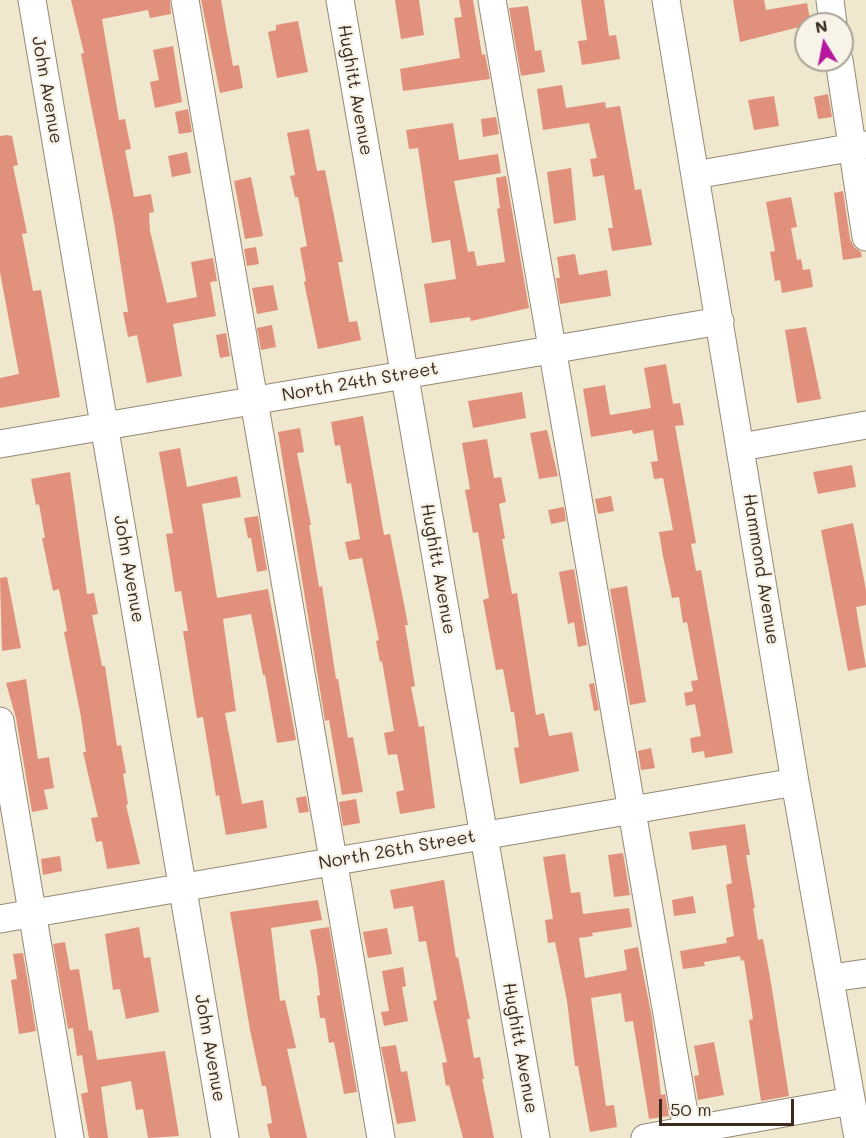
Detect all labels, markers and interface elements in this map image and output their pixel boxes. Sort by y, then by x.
north arrow [794,12,854,72]
text: N [813,14,829,37]
street label: Hughitt Avenue [333,23,377,157]
street label: John Avenue [27,35,67,145]
street label: North 24th Street [280,358,440,406]
street label: Hammond Avenue [738,492,784,646]
street label: Hughitt Avenue [416,502,460,636]
street label: John Avenue [109,514,149,624]
street label: North 26th Street [317,826,477,874]
street label: Hughitt Avenue [498,981,542,1115]
street label: John Avenue [190,993,230,1103]
scale bar [662,1087,797,1125]
text: 50 m [670,1097,712,1121]

